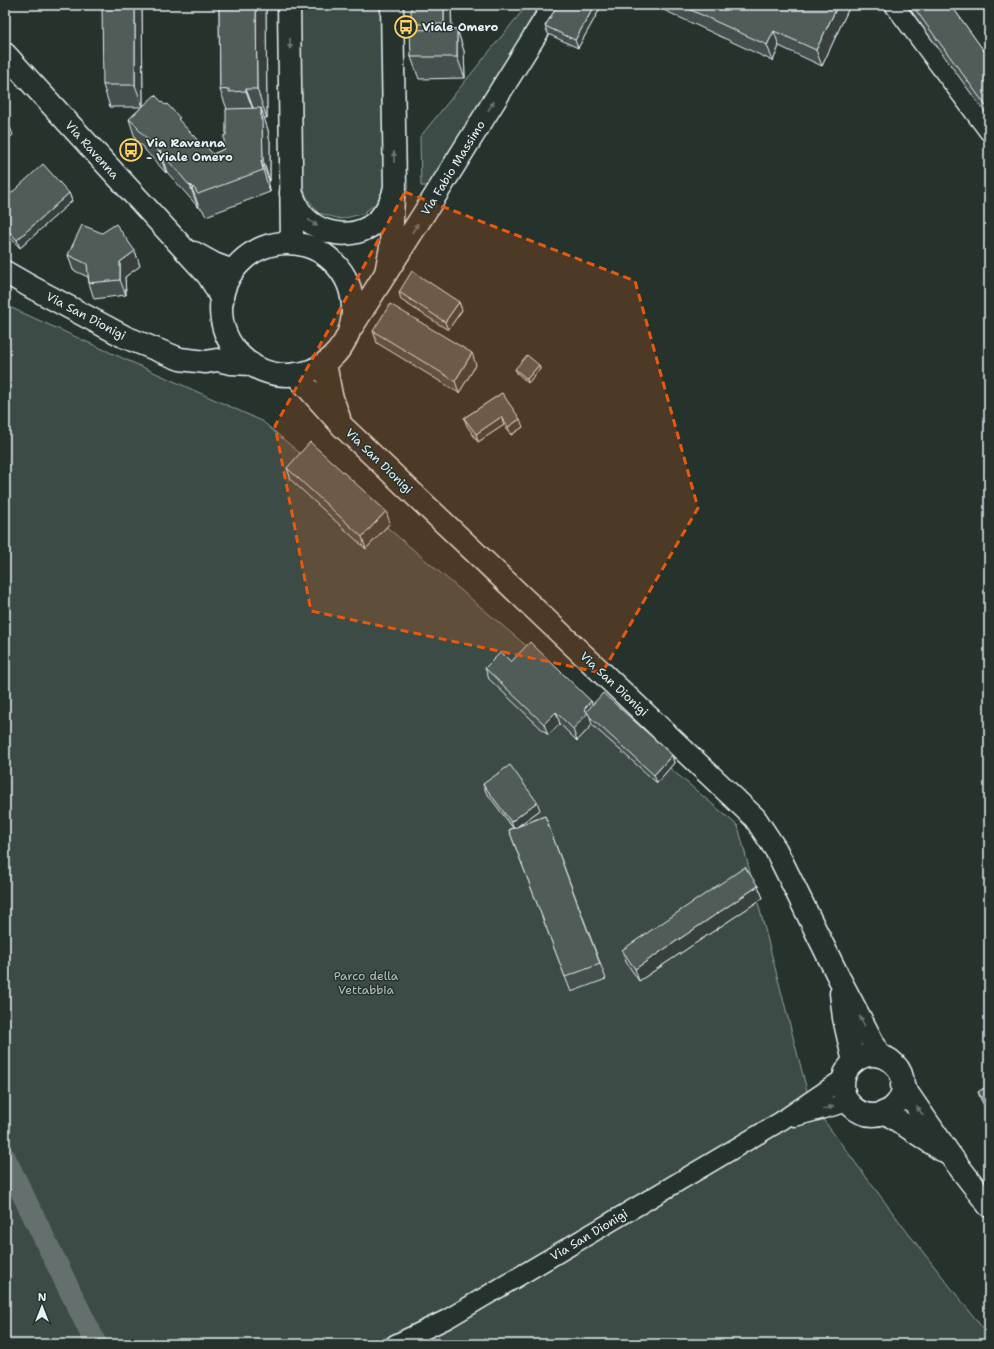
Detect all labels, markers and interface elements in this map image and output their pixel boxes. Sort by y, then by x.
bus stop icon: Viale Omero [393,14,419,40]
place label: Viale Omero [422,19,499,35]
one-way arrow [287,38,293,51]
one-way arrow [488,100,495,112]
street label: Via Ravenna [62,118,123,183]
street label: Via Fabio Massimo [417,118,489,218]
place label: Via Ravenna - Viale Omero [146,135,233,165]
bus stop icon: Via Ravenna - Viale Omero [118,137,144,163]
one-way arrow [391,151,398,163]
one-way arrow [307,219,318,227]
one-way arrow [411,223,419,233]
street label: Via San Dionigi [43,288,129,344]
street label: Via San Dionigi [342,425,416,497]
street label: Via San Dionigi [576,648,652,720]
park label: Parco della Vettabbia [334,968,399,998]
one-way arrow [859,1015,865,1027]
one-way arrow [823,1105,835,1111]
one-way arrow [916,1106,924,1116]
street label: Via San Dionigi [547,1206,631,1264]
north arrow [22,1287,62,1327]
text: N [38,1290,47,1305]

